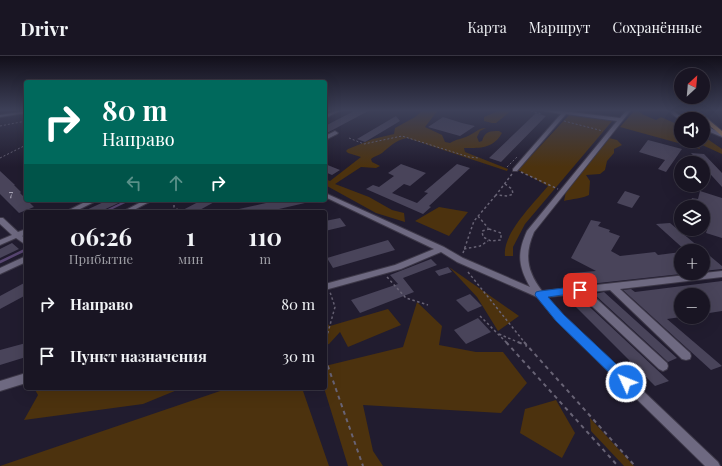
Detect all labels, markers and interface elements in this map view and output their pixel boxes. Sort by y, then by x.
text: Drivr [20,15,68,41]
text: Карта [467,18,507,37]
text: Маршрут [529,18,591,37]
text: Сохранённые [613,18,702,37]
north arrow [674,68,710,104]
map controls [674,68,710,324]
text: 80 m [102,91,168,128]
icon: right [36,96,88,148]
button: sound [674,112,710,148]
text: Направо [102,127,175,151]
button: search [674,156,710,192]
icon: left [123,172,145,194]
icon: ahead [165,172,187,194]
icon: right [207,172,229,194]
house number: 7 [9,186,13,200]
button: layers [674,200,710,236]
text: 06:26 [70,220,132,252]
text: 1 [186,220,195,252]
text: 110 [248,220,282,252]
button: + [674,244,710,280]
text: Прибытие [69,250,133,267]
text: мин [178,250,203,267]
text: m [259,250,271,267]
pin [563,273,597,307]
icon: arrive [569,279,591,301]
button: − [674,288,710,324]
icon: right [36,293,58,315]
text: Направо [70,294,133,314]
text: 80 m [281,294,315,314]
icon: arrive [36,345,58,367]
text: Пункт назначения [70,346,207,366]
text: 30 m [282,346,315,366]
position arrow [605,361,647,403]

